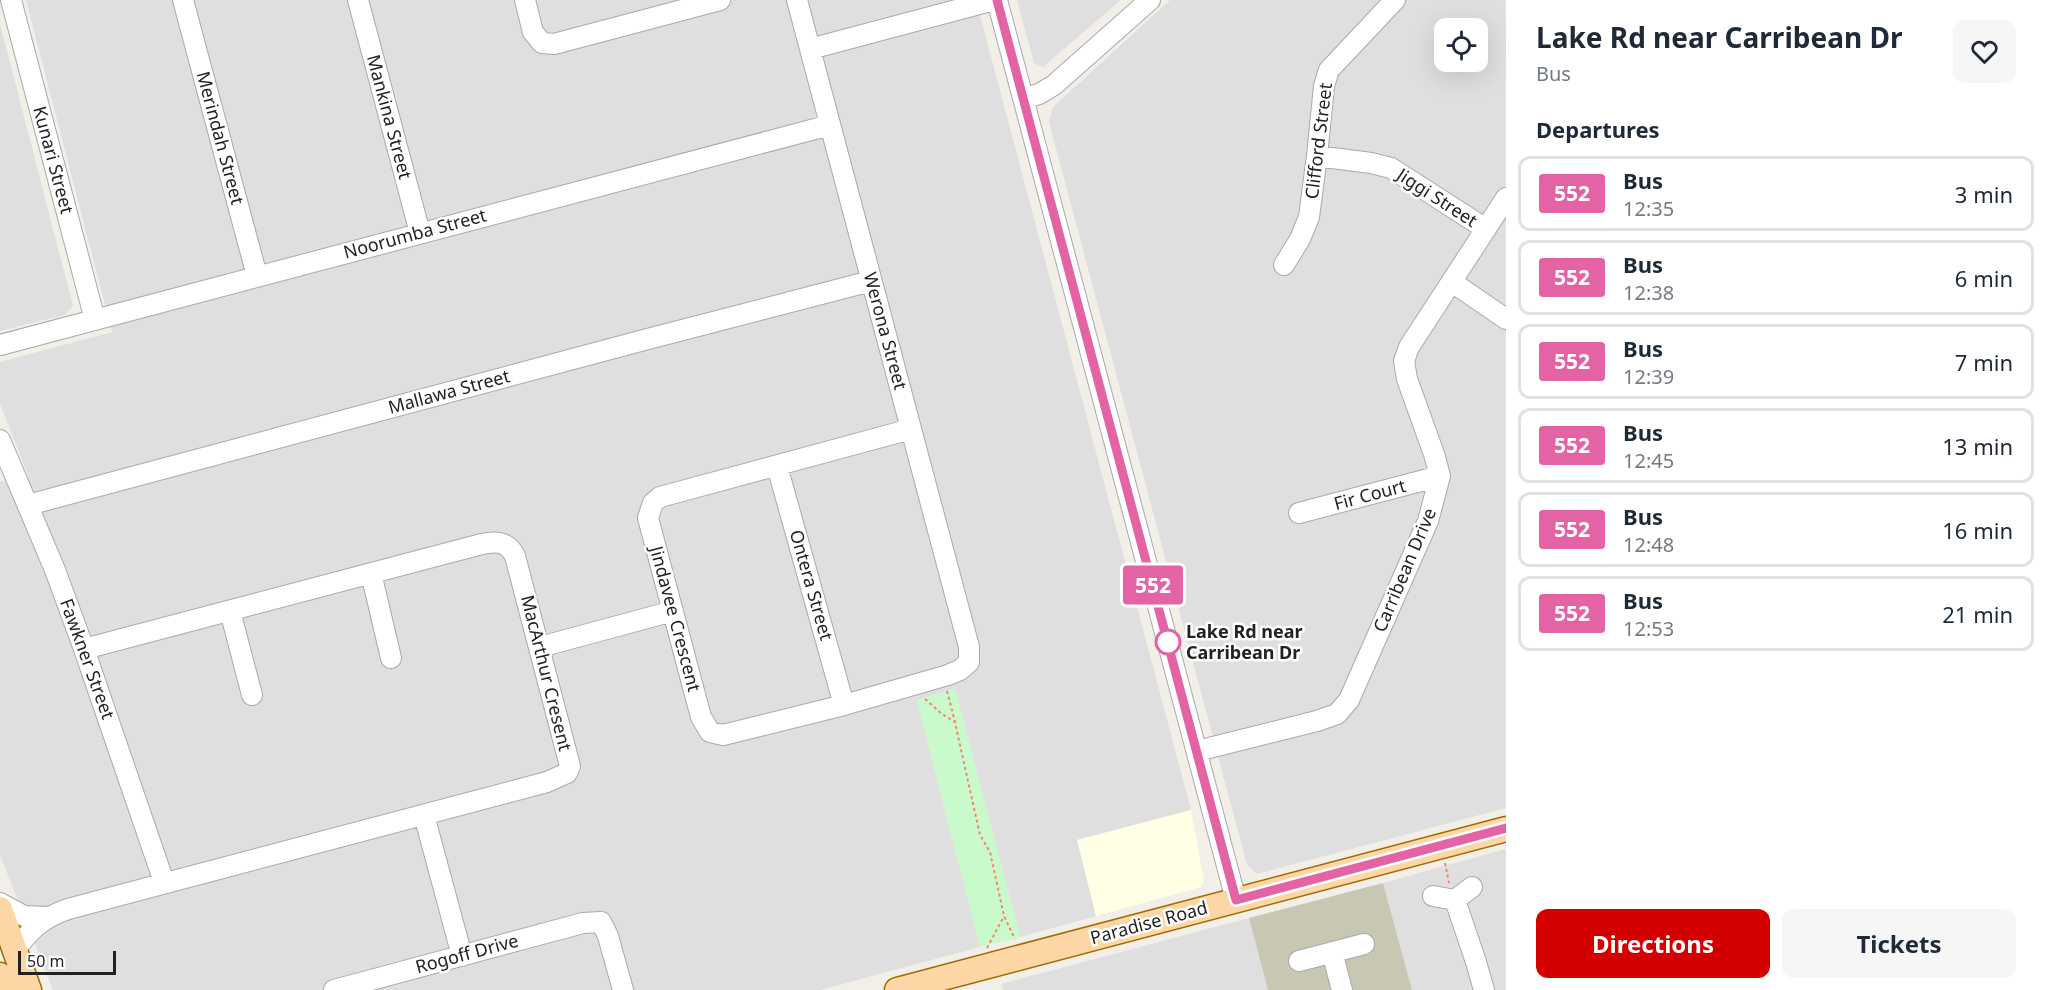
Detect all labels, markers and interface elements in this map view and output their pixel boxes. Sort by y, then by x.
map controls [1434,18,1488,72]
button: locate [1434,18,1488,72]
text: Lake Rd near Carribean Dr [1536,18,1902,56]
button: heart [1953,20,2016,83]
street label: Mankina Street [362,52,418,182]
text: Bus [1536,60,1571,87]
street label: Merindah Street [192,69,250,207]
street label: Clifford Street [1299,81,1337,200]
street label: Kunari Street [28,103,80,217]
text: Departures [1536,114,1660,144]
street label: Jiggi Street [1391,161,1483,232]
text: Bus [1623,165,1663,195]
text: 552 [1554,179,1590,207]
text: 3 min [1955,179,2013,209]
text: 12:35 [1623,195,1674,222]
street label: Noorumba Street [341,202,489,264]
text: Bus [1623,249,1663,279]
text: 552 [1554,263,1590,291]
text: 6 min [1955,263,2013,293]
street label: Werona Street [859,269,913,393]
text: 12:38 [1623,279,1674,306]
text: Bus [1623,333,1663,363]
text: 552 [1554,347,1590,375]
text: 7 min [1955,347,2013,377]
street label: Mallawa Street [385,363,513,419]
text: 12:39 [1623,363,1674,390]
text: Bus [1623,417,1663,447]
text: 552 [1554,431,1590,459]
text: 13 min [1942,431,2013,461]
text: 12:45 [1623,447,1674,474]
street label: Fir Court [1331,473,1409,515]
text: Bus [1623,501,1663,531]
street label: Carribean Drive [1367,504,1441,635]
text: 552 [1554,515,1590,543]
text: 16 min [1942,515,2013,545]
street label: Ontera Street [785,527,839,643]
text: 12:48 [1623,531,1674,558]
street label: Jindavee Crescent [644,541,707,695]
line badge: 552 [1118,566,1188,604]
text: 552 [1135,571,1171,599]
text: Bus [1623,585,1663,615]
street label: MacArthur Cresent [516,592,578,754]
street label: Fawkner Street [55,595,121,723]
text: 552 [1554,599,1590,627]
text: 21 min [1942,599,2013,629]
text: 12:53 [1623,615,1674,642]
place label: Lake Rd near Carribean Dr [1186,619,1303,664]
marker: Lake Rd near Carribean Dr [1155,629,1181,655]
street label: Paradise Road [1087,895,1210,949]
button: Directions [1536,909,1770,978]
button: Tickets [1782,909,2016,978]
street label: Rogoff Drive [413,928,521,978]
scale bar [18,948,116,976]
text: 50 m [27,950,64,972]

